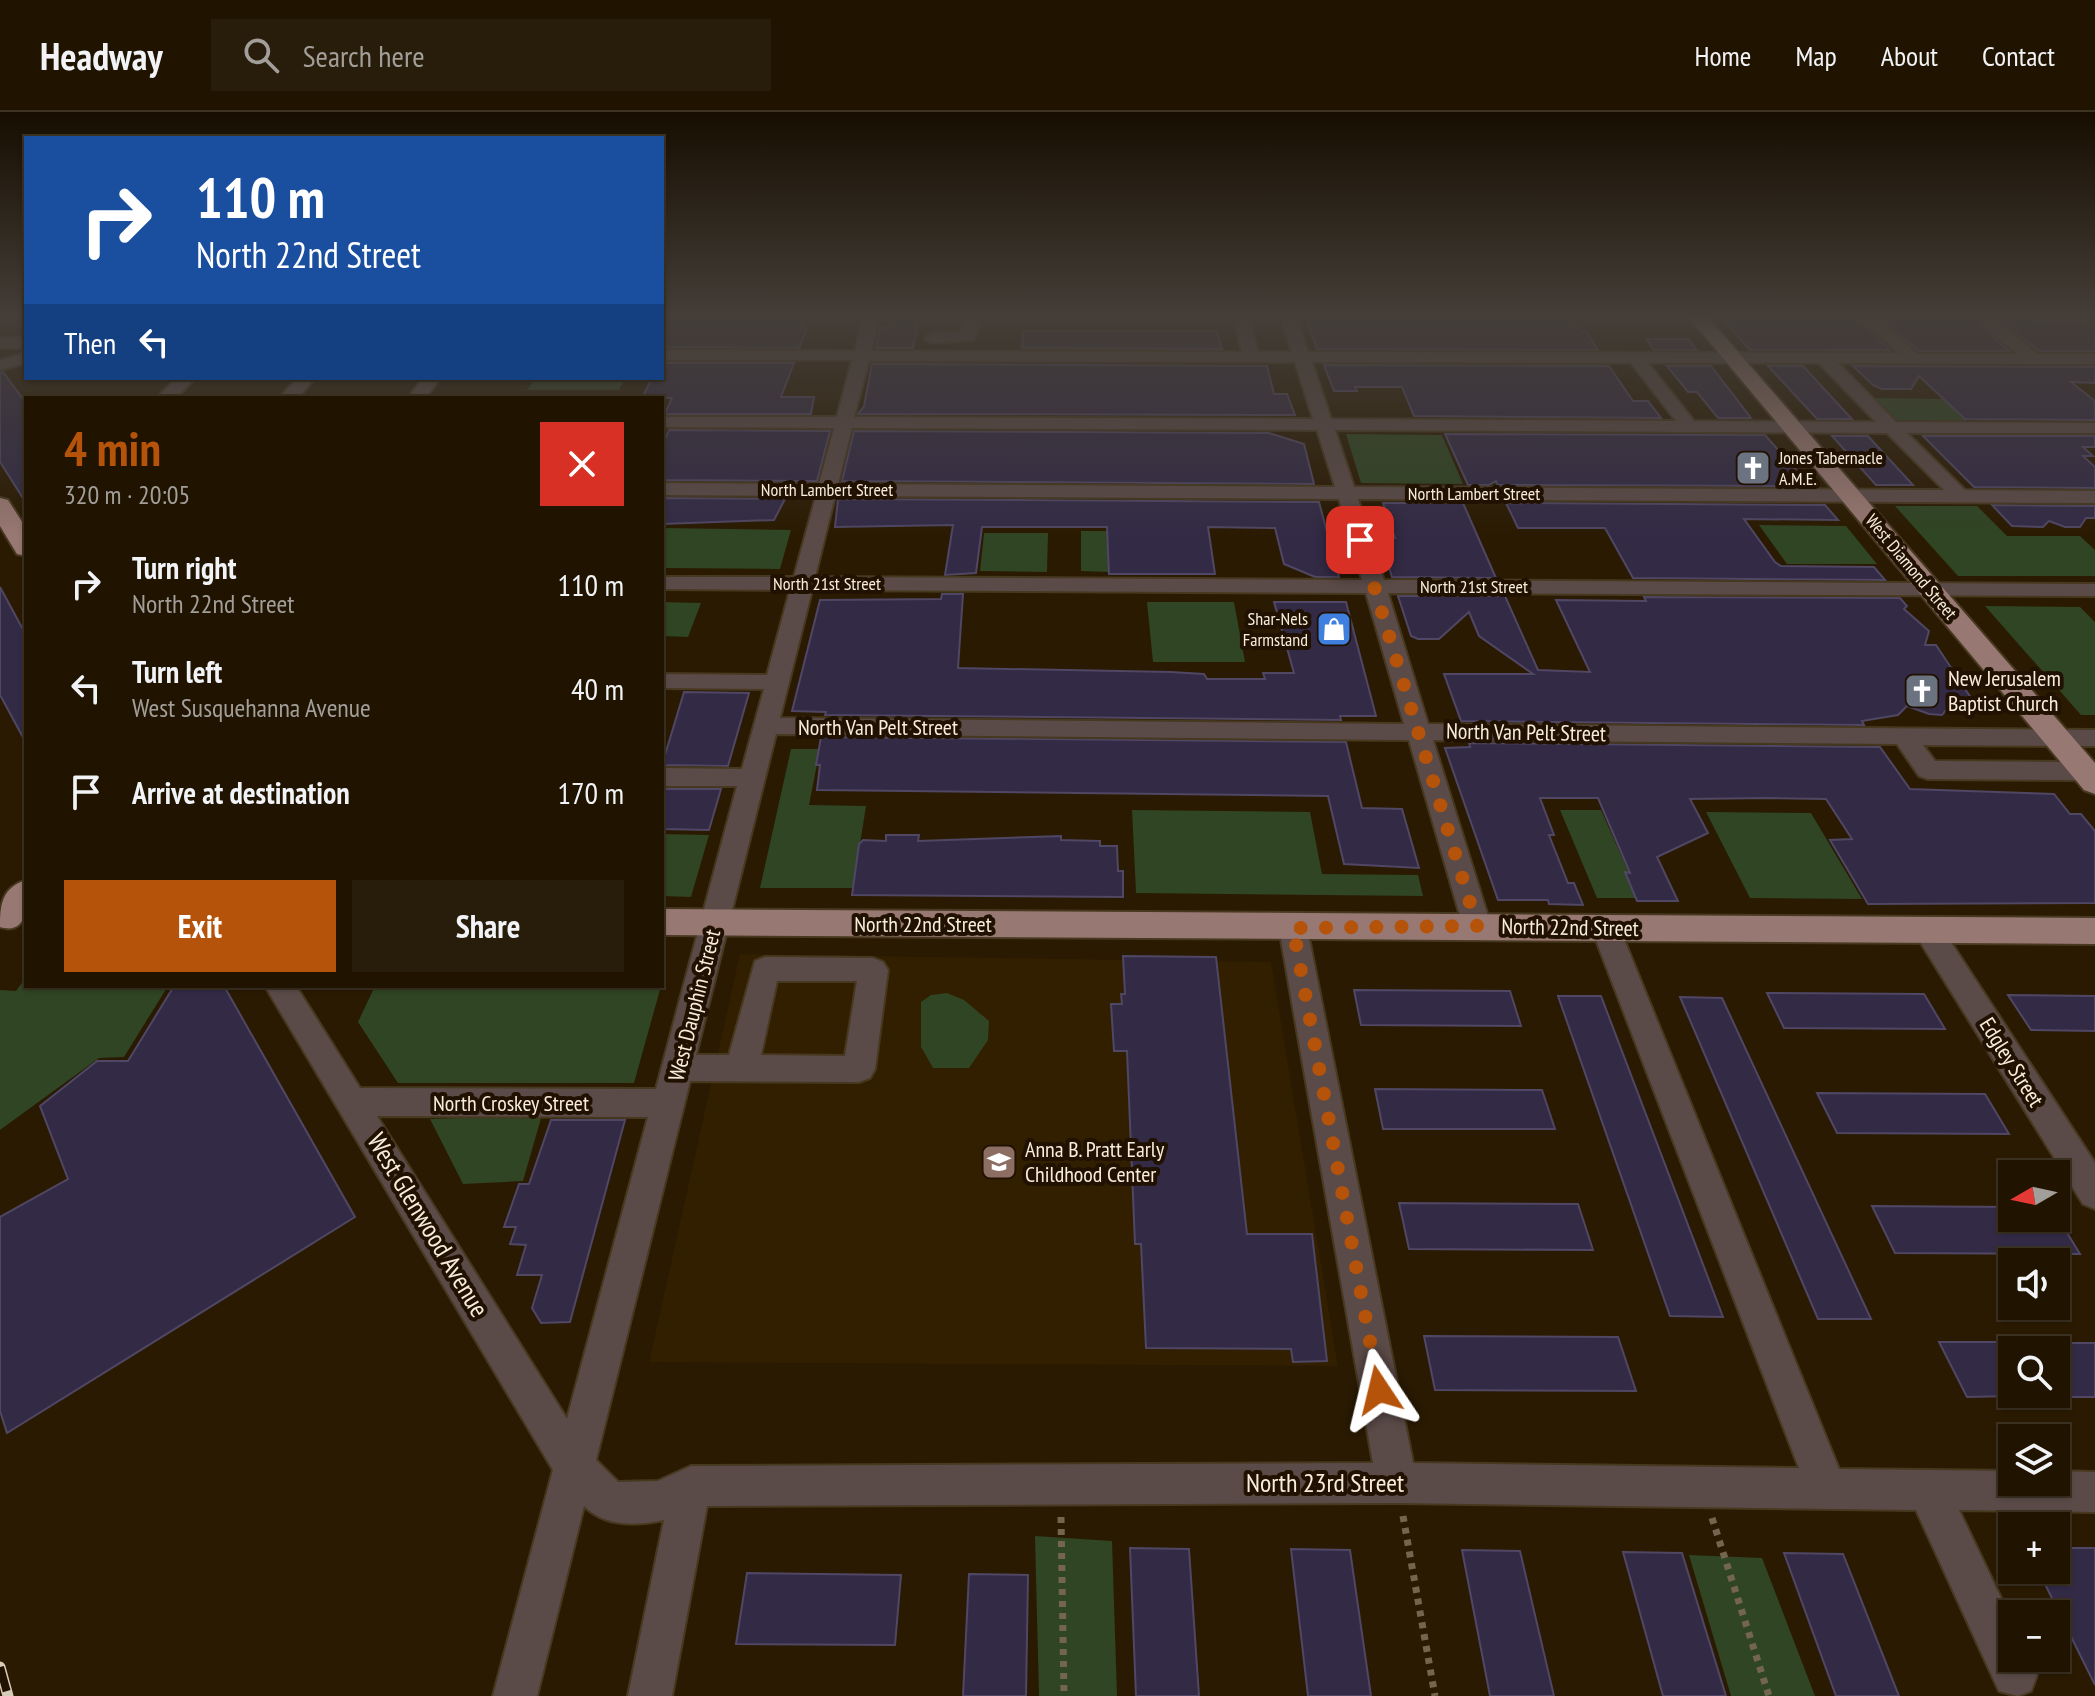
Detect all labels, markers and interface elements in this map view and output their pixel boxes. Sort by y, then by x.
search box [211,19,771,91]
text: Headway [40,31,163,80]
icon: search [239,33,283,77]
text: Search here [303,36,425,75]
text: Home [1695,37,1751,74]
text: Map [1795,37,1837,74]
text: About [1881,37,1938,74]
text: Contact [1982,37,2055,74]
text: 110 m [196,161,325,233]
icon: right [64,168,168,272]
text: North 22nd Street [196,231,421,278]
icon: left [132,320,176,364]
text: Then [64,323,116,362]
text: 4 min [64,417,161,479]
button: close [540,422,624,506]
place label: Jones Tabernacle A.M.E. [1778,446,1883,490]
church icon: Jones Tabernacle A.M.E. [1734,449,1772,487]
text: 320 m · 20:05 [64,478,190,511]
street label: North Lambert Street [761,478,893,501]
street label: North Lambert Street [1408,482,1540,505]
pin [1326,506,1394,574]
street label: West Diamond Street [1861,509,1962,624]
icon: arrive [1338,518,1382,562]
text: Turn right [132,548,236,587]
icon: right [64,562,108,606]
text: 110 m [558,565,624,604]
street label: North 21st Street [773,572,881,595]
street label: North 21st Street [1420,575,1528,598]
text: North 22nd Street [132,587,294,620]
place label: Shar-Nels Farmstand [1243,607,1308,651]
shop icon: Shar-Nels Farmstand [1315,610,1353,648]
text: Turn left [132,652,222,691]
place label: New Jerusalem Baptist Church [1948,664,2061,717]
icon: left [64,666,108,710]
text: 40 m [571,669,624,708]
church icon: New Jerusalem Baptist Church [1903,672,1941,710]
text: West Susquehanna Avenue [132,691,371,724]
street label: North Van Pelt Street [798,713,958,741]
street label: North Van Pelt Street [1446,717,1606,747]
icon: arrive [64,770,108,814]
text: Arrive at destination [132,773,350,812]
text: 170 m [558,773,624,812]
button: Exit [64,880,336,972]
button: Share [352,880,624,972]
street label: North 22nd Street [854,910,992,938]
street label: North 22nd Street [1501,912,1639,942]
street label: West Dauphin Street [662,926,726,1084]
street label: Edgley Street [1974,1012,2050,1112]
street label: North Croskey Street [433,1089,589,1117]
street label: West Glenwood Avenue [360,1127,496,1323]
place label: Anna B. Pratt Early Childhood Center [1025,1135,1165,1188]
school or university icon: Anna B. Pratt Early Childhood Center [980,1143,1018,1181]
north arrow [1998,1160,2070,1232]
map controls [1998,1160,2070,1672]
button: sound [1998,1248,2070,1320]
button: search [1998,1336,2070,1408]
position arrow [1337,1348,1421,1432]
button: layers [1998,1424,2070,1496]
street label: North 23rd Street [1246,1466,1404,1499]
button: + [1998,1512,2070,1584]
button: − [1998,1600,2070,1672]

